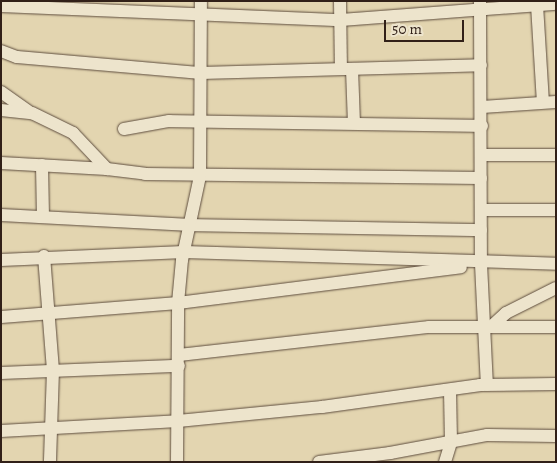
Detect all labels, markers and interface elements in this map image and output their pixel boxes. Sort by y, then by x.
scale bar [387,10,467,42]
text: 50 m [392,19,422,39]

